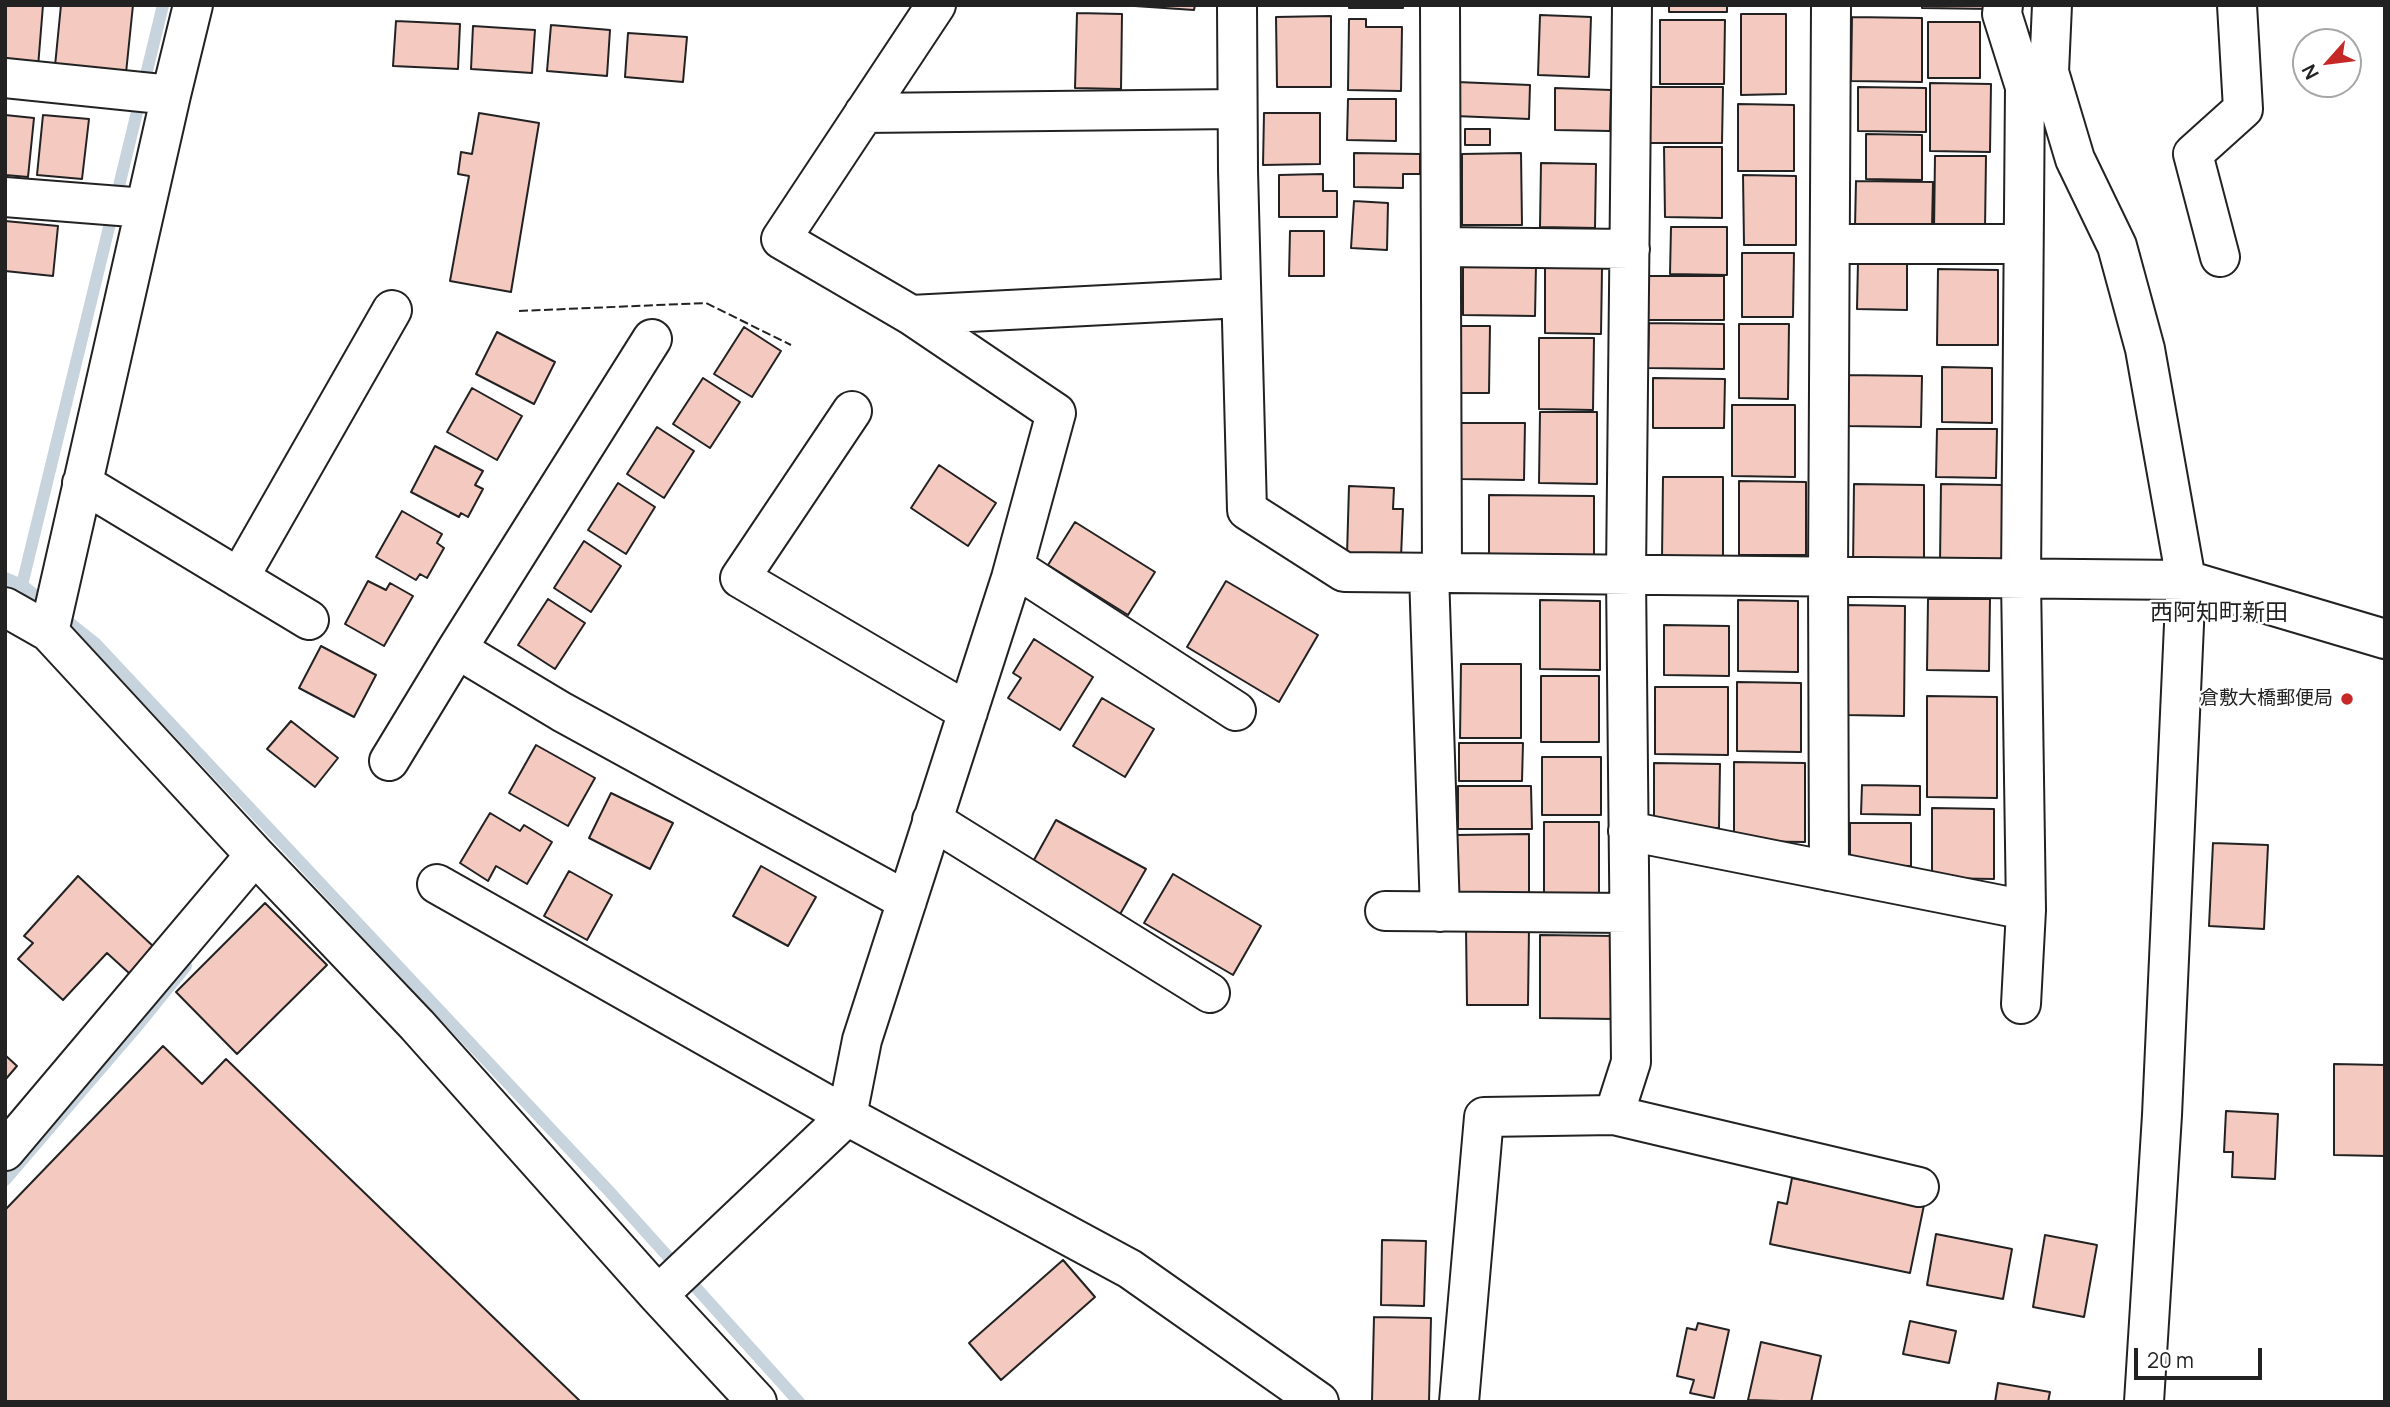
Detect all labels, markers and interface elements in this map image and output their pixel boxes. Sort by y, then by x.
north arrow [2292,28,2362,98]
text: N [2296,60,2325,84]
district label: 西阿知町新田 [2150,600,2288,628]
place label: 倉敷大橋郵便局 [2200,688,2333,710]
marker: 倉敷大橋郵便局 [2339,691,2355,707]
scale bar [2138,1334,2266,1378]
text: 20 m [2147,1346,2194,1374]

